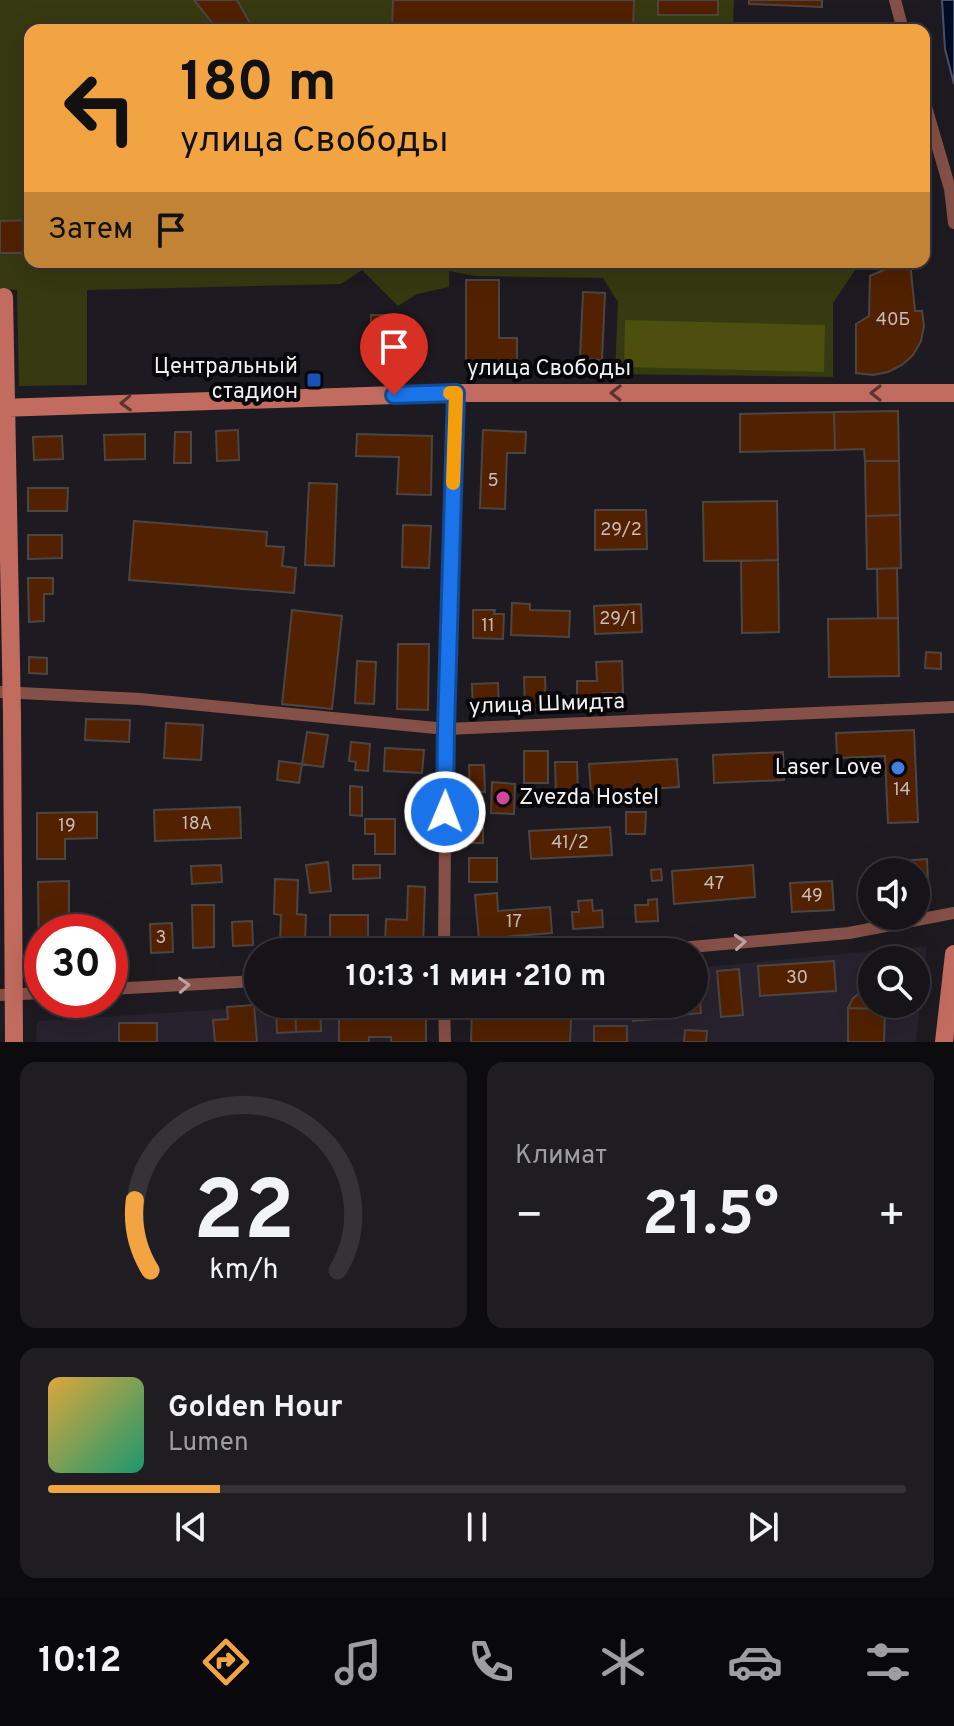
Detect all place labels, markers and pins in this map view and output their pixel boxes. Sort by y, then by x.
pin [360,313,428,395]
place label: Центральный стадион [154,354,298,406]
marker: Центральный стадион [305,371,323,389]
place label: Laser Love [775,755,882,782]
marker: Laser Love [889,759,907,777]
place label: Zvezda Hostel [519,785,659,812]
marker: Zvezda Hostel [494,789,512,807]

